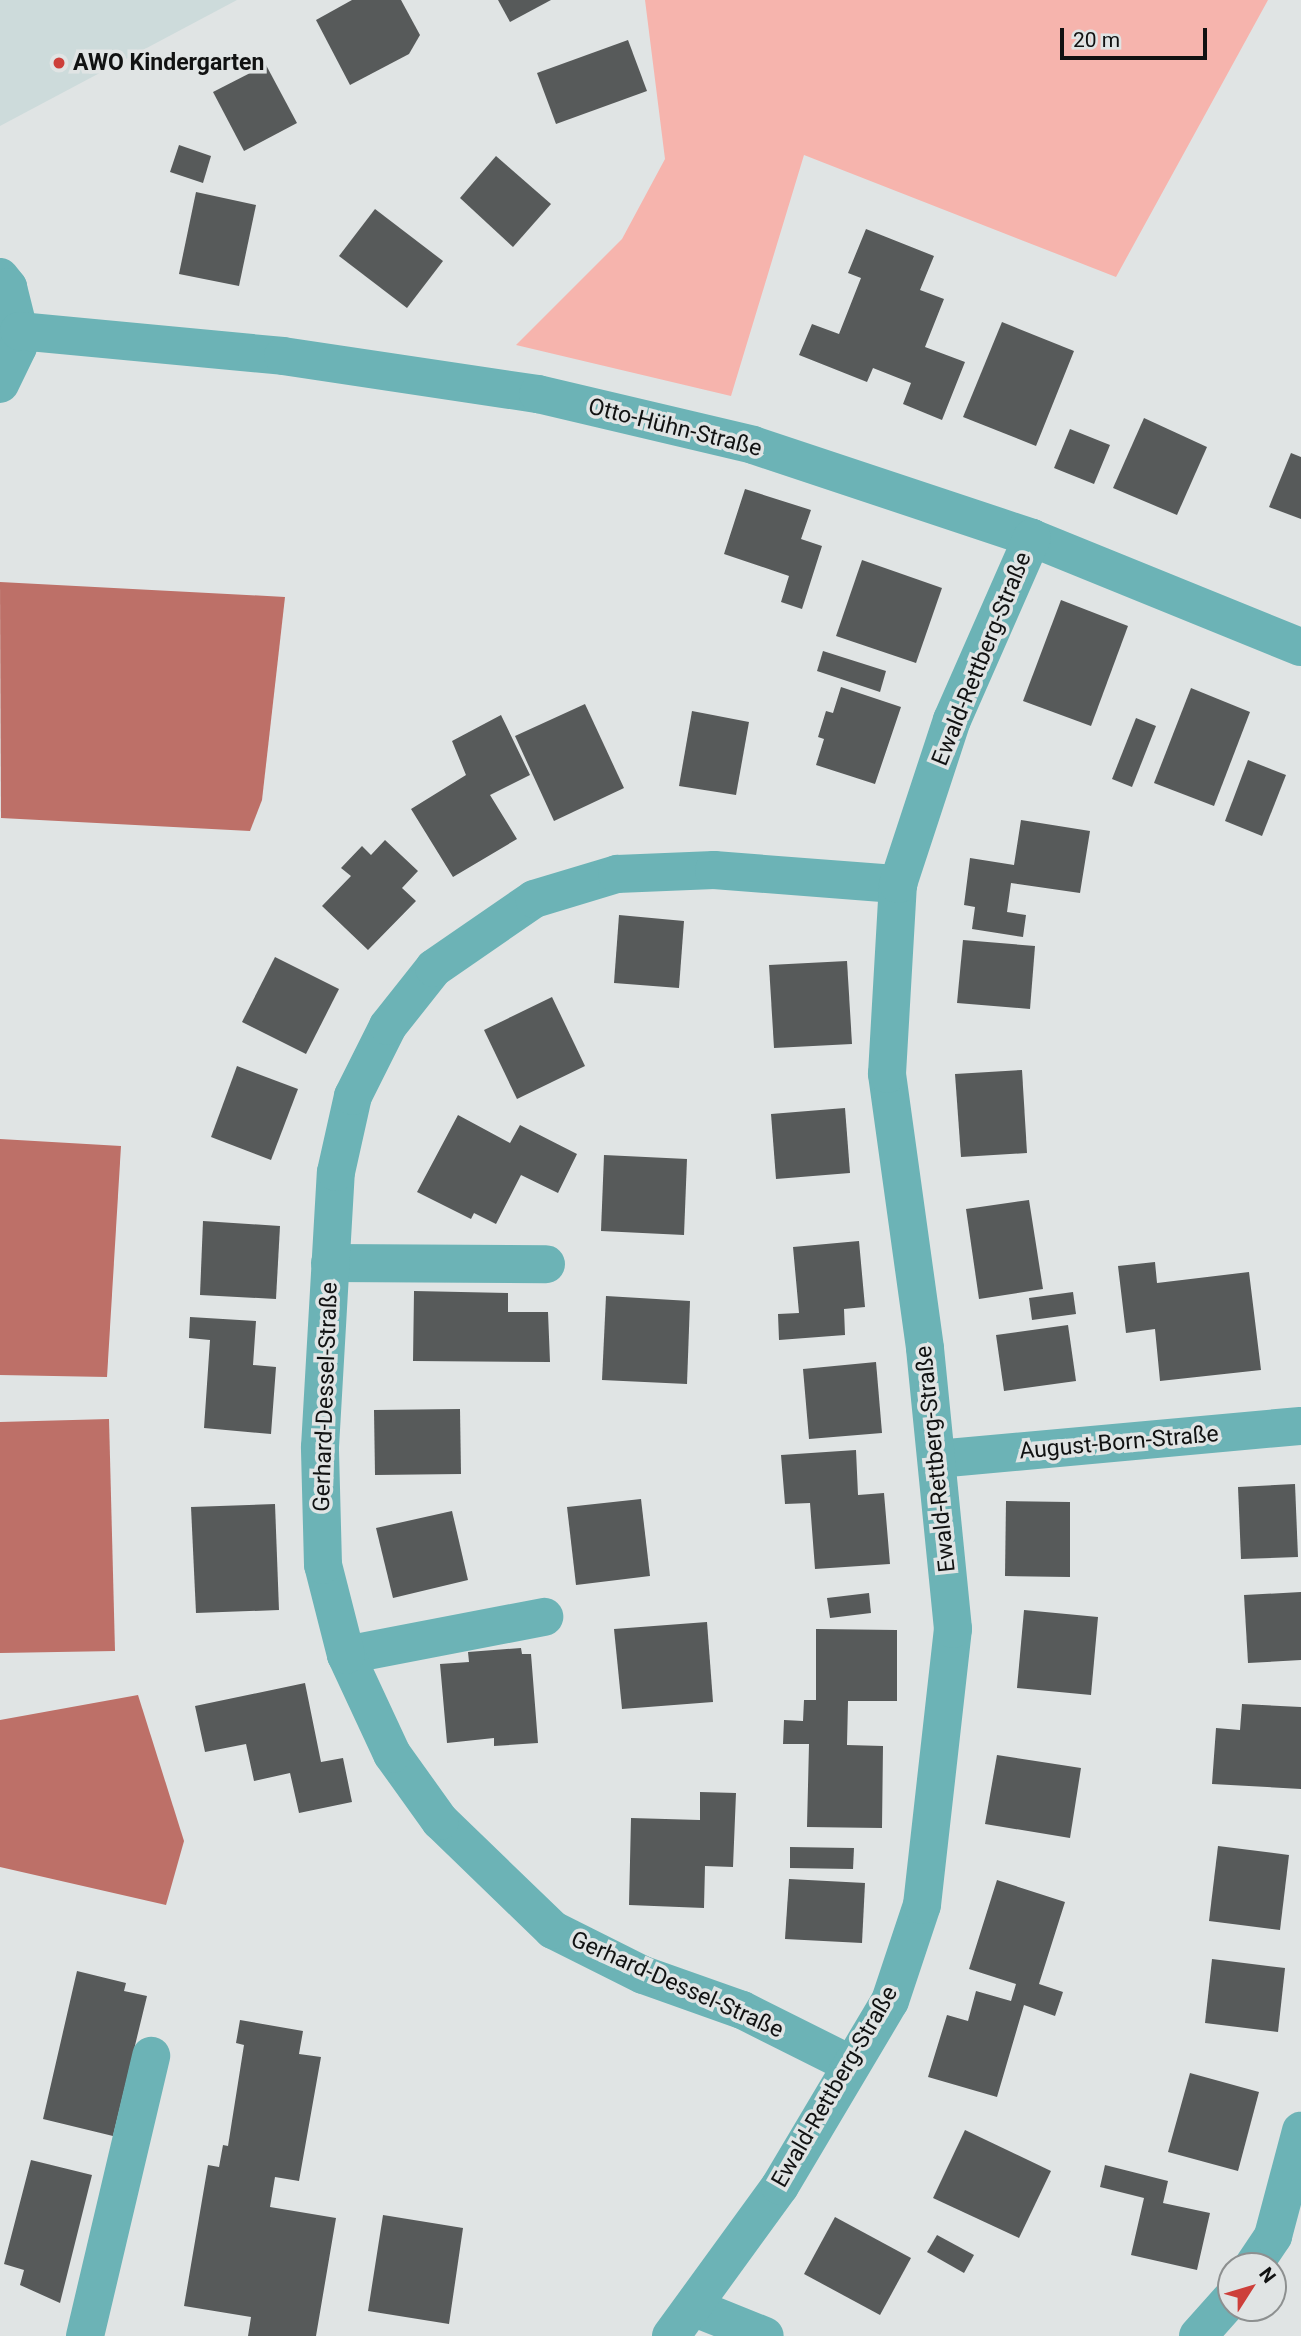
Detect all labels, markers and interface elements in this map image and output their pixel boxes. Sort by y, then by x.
scale bar [1063,14,1210,58]
text: 20 m [1073,28,1120,52]
place label: AWO Kindergarten [73,49,264,77]
marker: AWO Kindergarten [51,55,67,71]
street label: Otto-Hühn-Straße [585,393,765,463]
street label: Ewald-Rettberg-Straße [927,548,1037,770]
street label: Gerhard-Dessel-Straße [308,1282,344,1512]
street label: Ewald-Rettberg-Straße [910,1344,962,1574]
street label: August-Born-Straße [1018,1421,1220,1465]
street label: Gerhard-Dessel-Straße [566,1926,788,2044]
street label: Ewald-Rettberg-Straße [766,1981,904,2193]
north arrow [1217,2252,1287,2322]
text: N [1254,2263,1281,2288]

